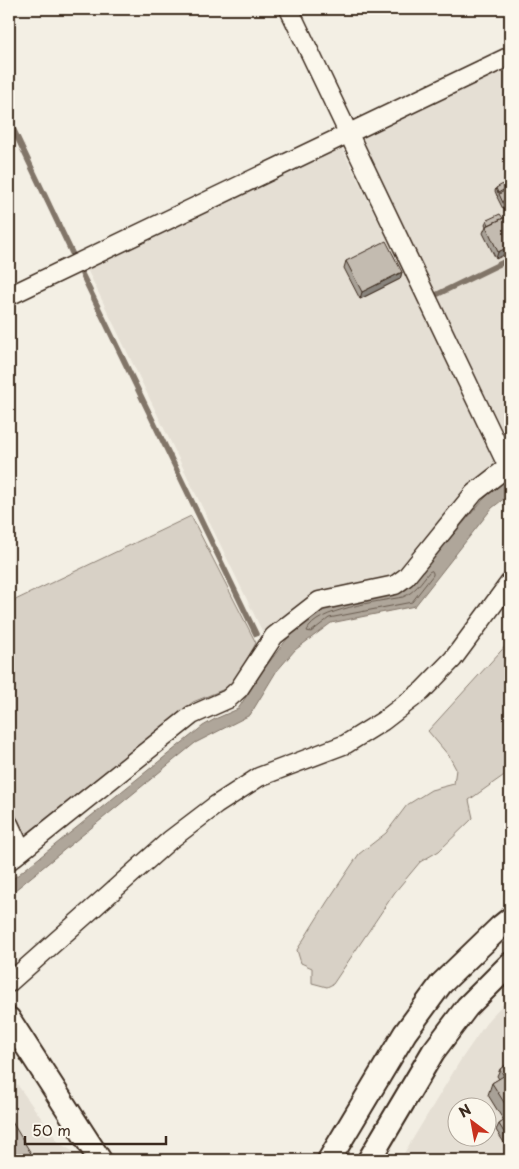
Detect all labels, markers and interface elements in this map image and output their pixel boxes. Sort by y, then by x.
north arrow [446,1096,496,1146]
text: N [455,1099,475,1122]
scale bar [25,1114,166,1146]
text: 50 m [32,1118,71,1141]

